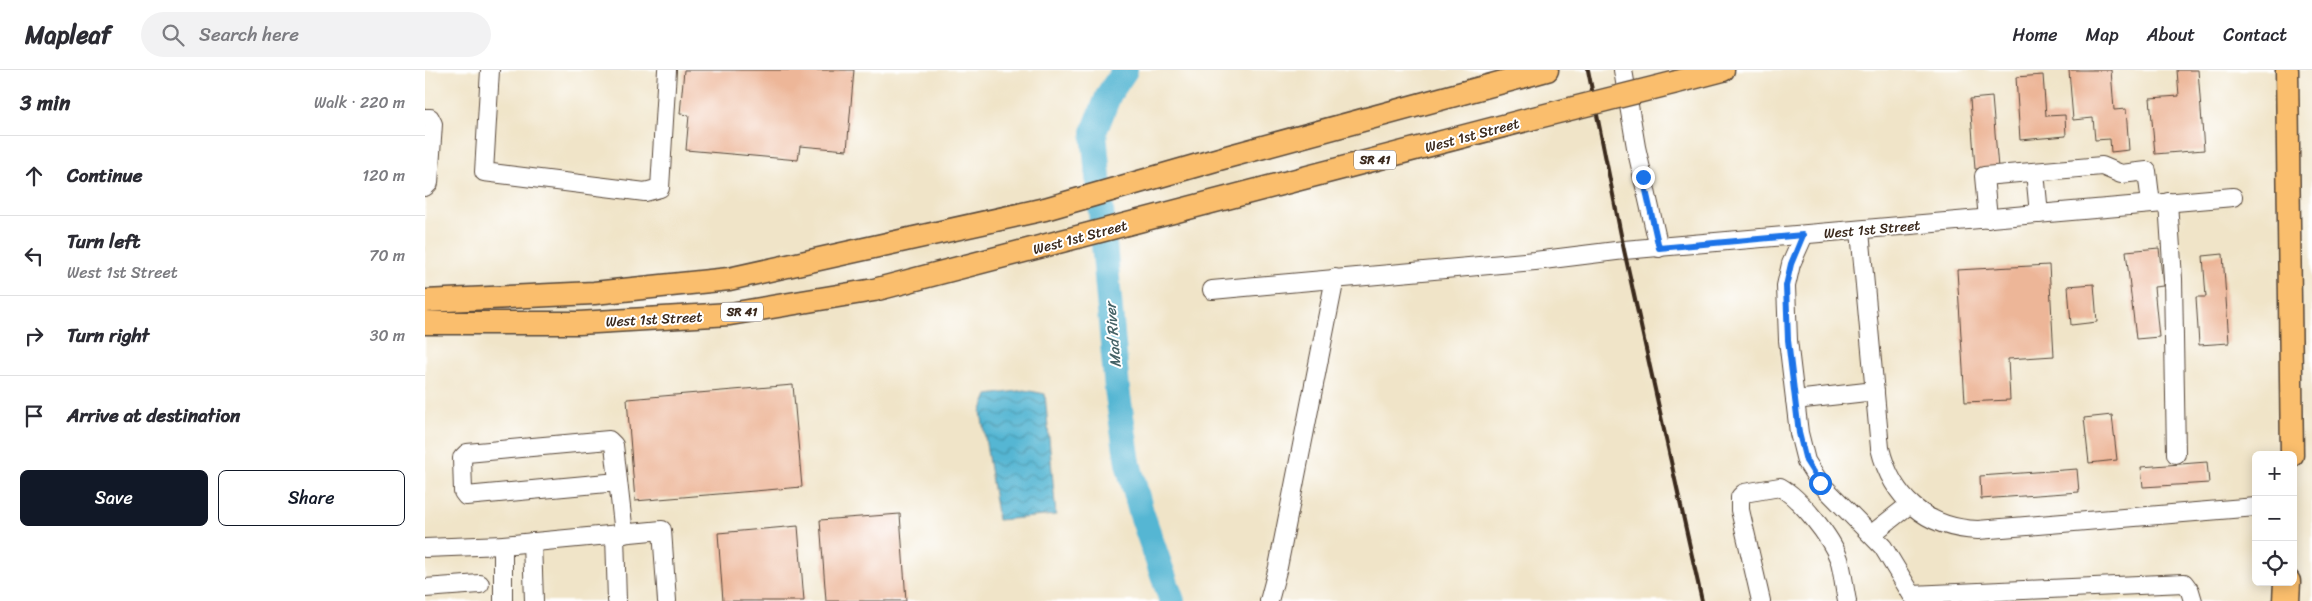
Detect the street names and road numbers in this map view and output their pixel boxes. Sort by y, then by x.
street label: West 1st Street [1422,111,1522,160]
road number: SR 41 [1354,150,1396,170]
street label: West 1st Street [1030,213,1130,262]
street label: West 1st Street [1823,213,1921,246]
road number: SR 41 [721,302,763,322]
street label: West 1st Street [605,304,703,335]

